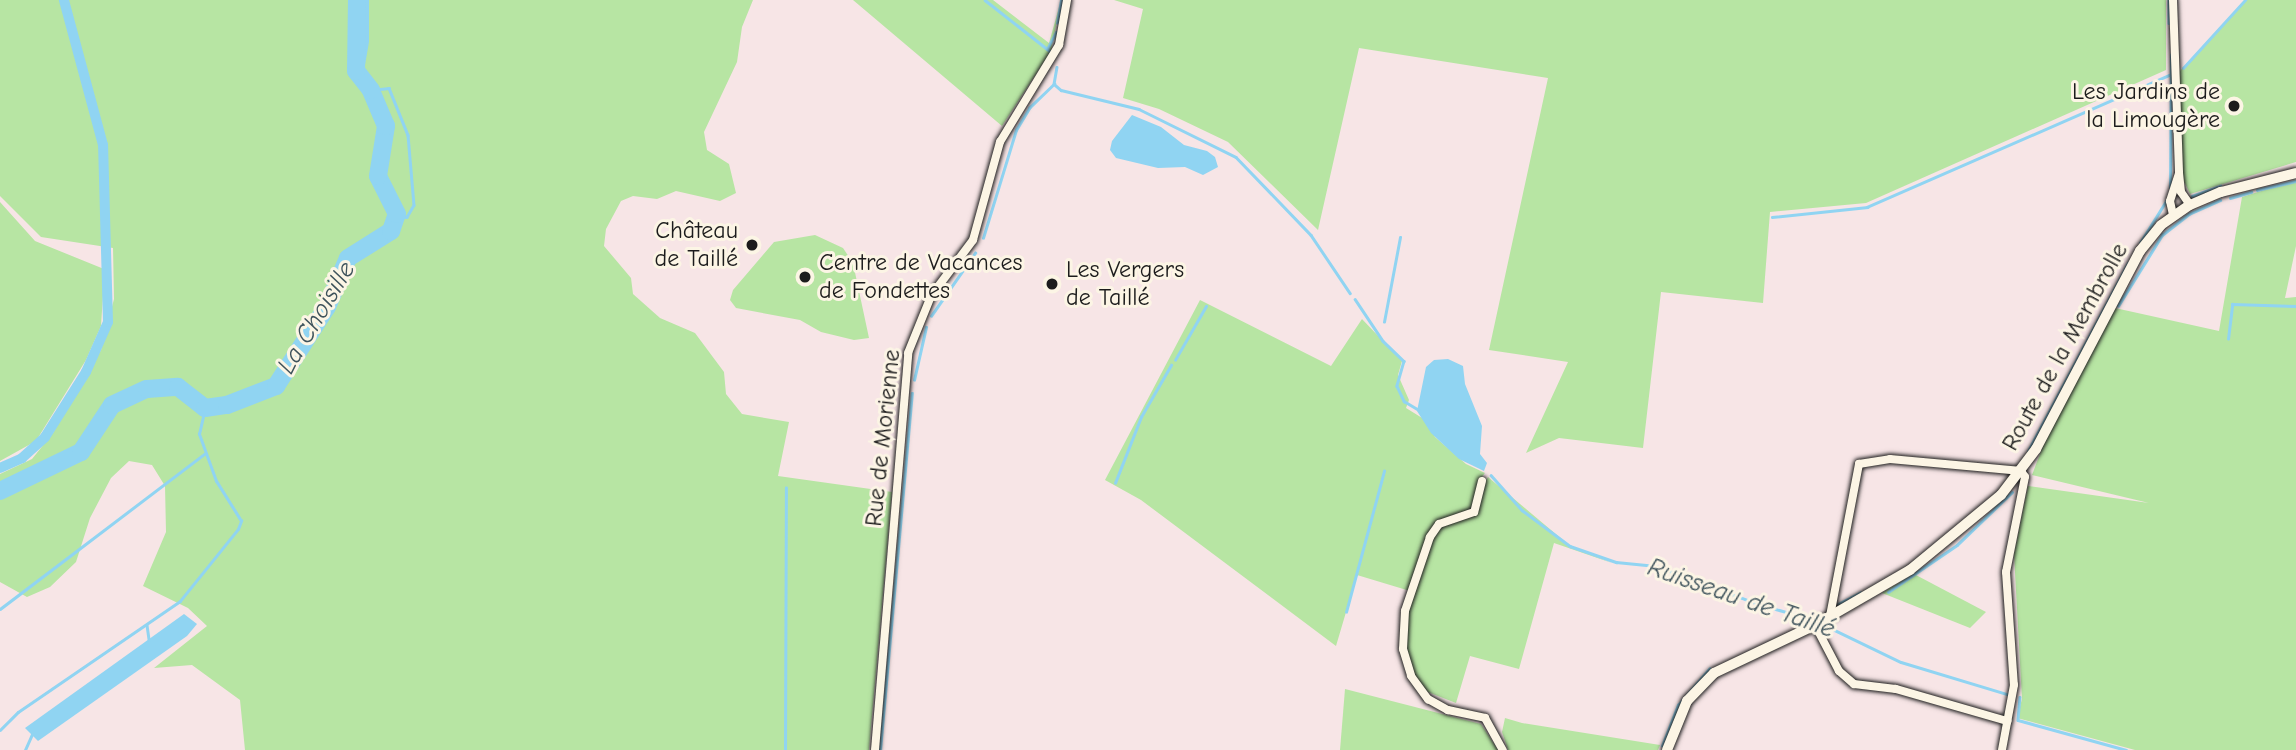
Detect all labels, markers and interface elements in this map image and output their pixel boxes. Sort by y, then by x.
place label: Les Jardins de la Limougère [2072,78,2220,134]
marker: Les Jardins de la Limougère [2226,98,2242,114]
place label: Château de Taillé [655,217,738,273]
marker: Château de Taillé [744,237,760,253]
street label: Route de la Membrolle [1996,238,2134,456]
place label: Centre de Vacances de Fondettes [819,249,1022,305]
water label: La Choisille [271,256,363,380]
place label: Les Vergers de Taillé [1066,256,1184,312]
marker: Centre de Vacances de Fondettes [797,269,813,285]
marker: Les Vergers de Taillé [1044,276,1060,292]
street label: Rue de Morienne [859,348,907,528]
water label: Ruisseau de Taillé [1643,552,1839,646]

